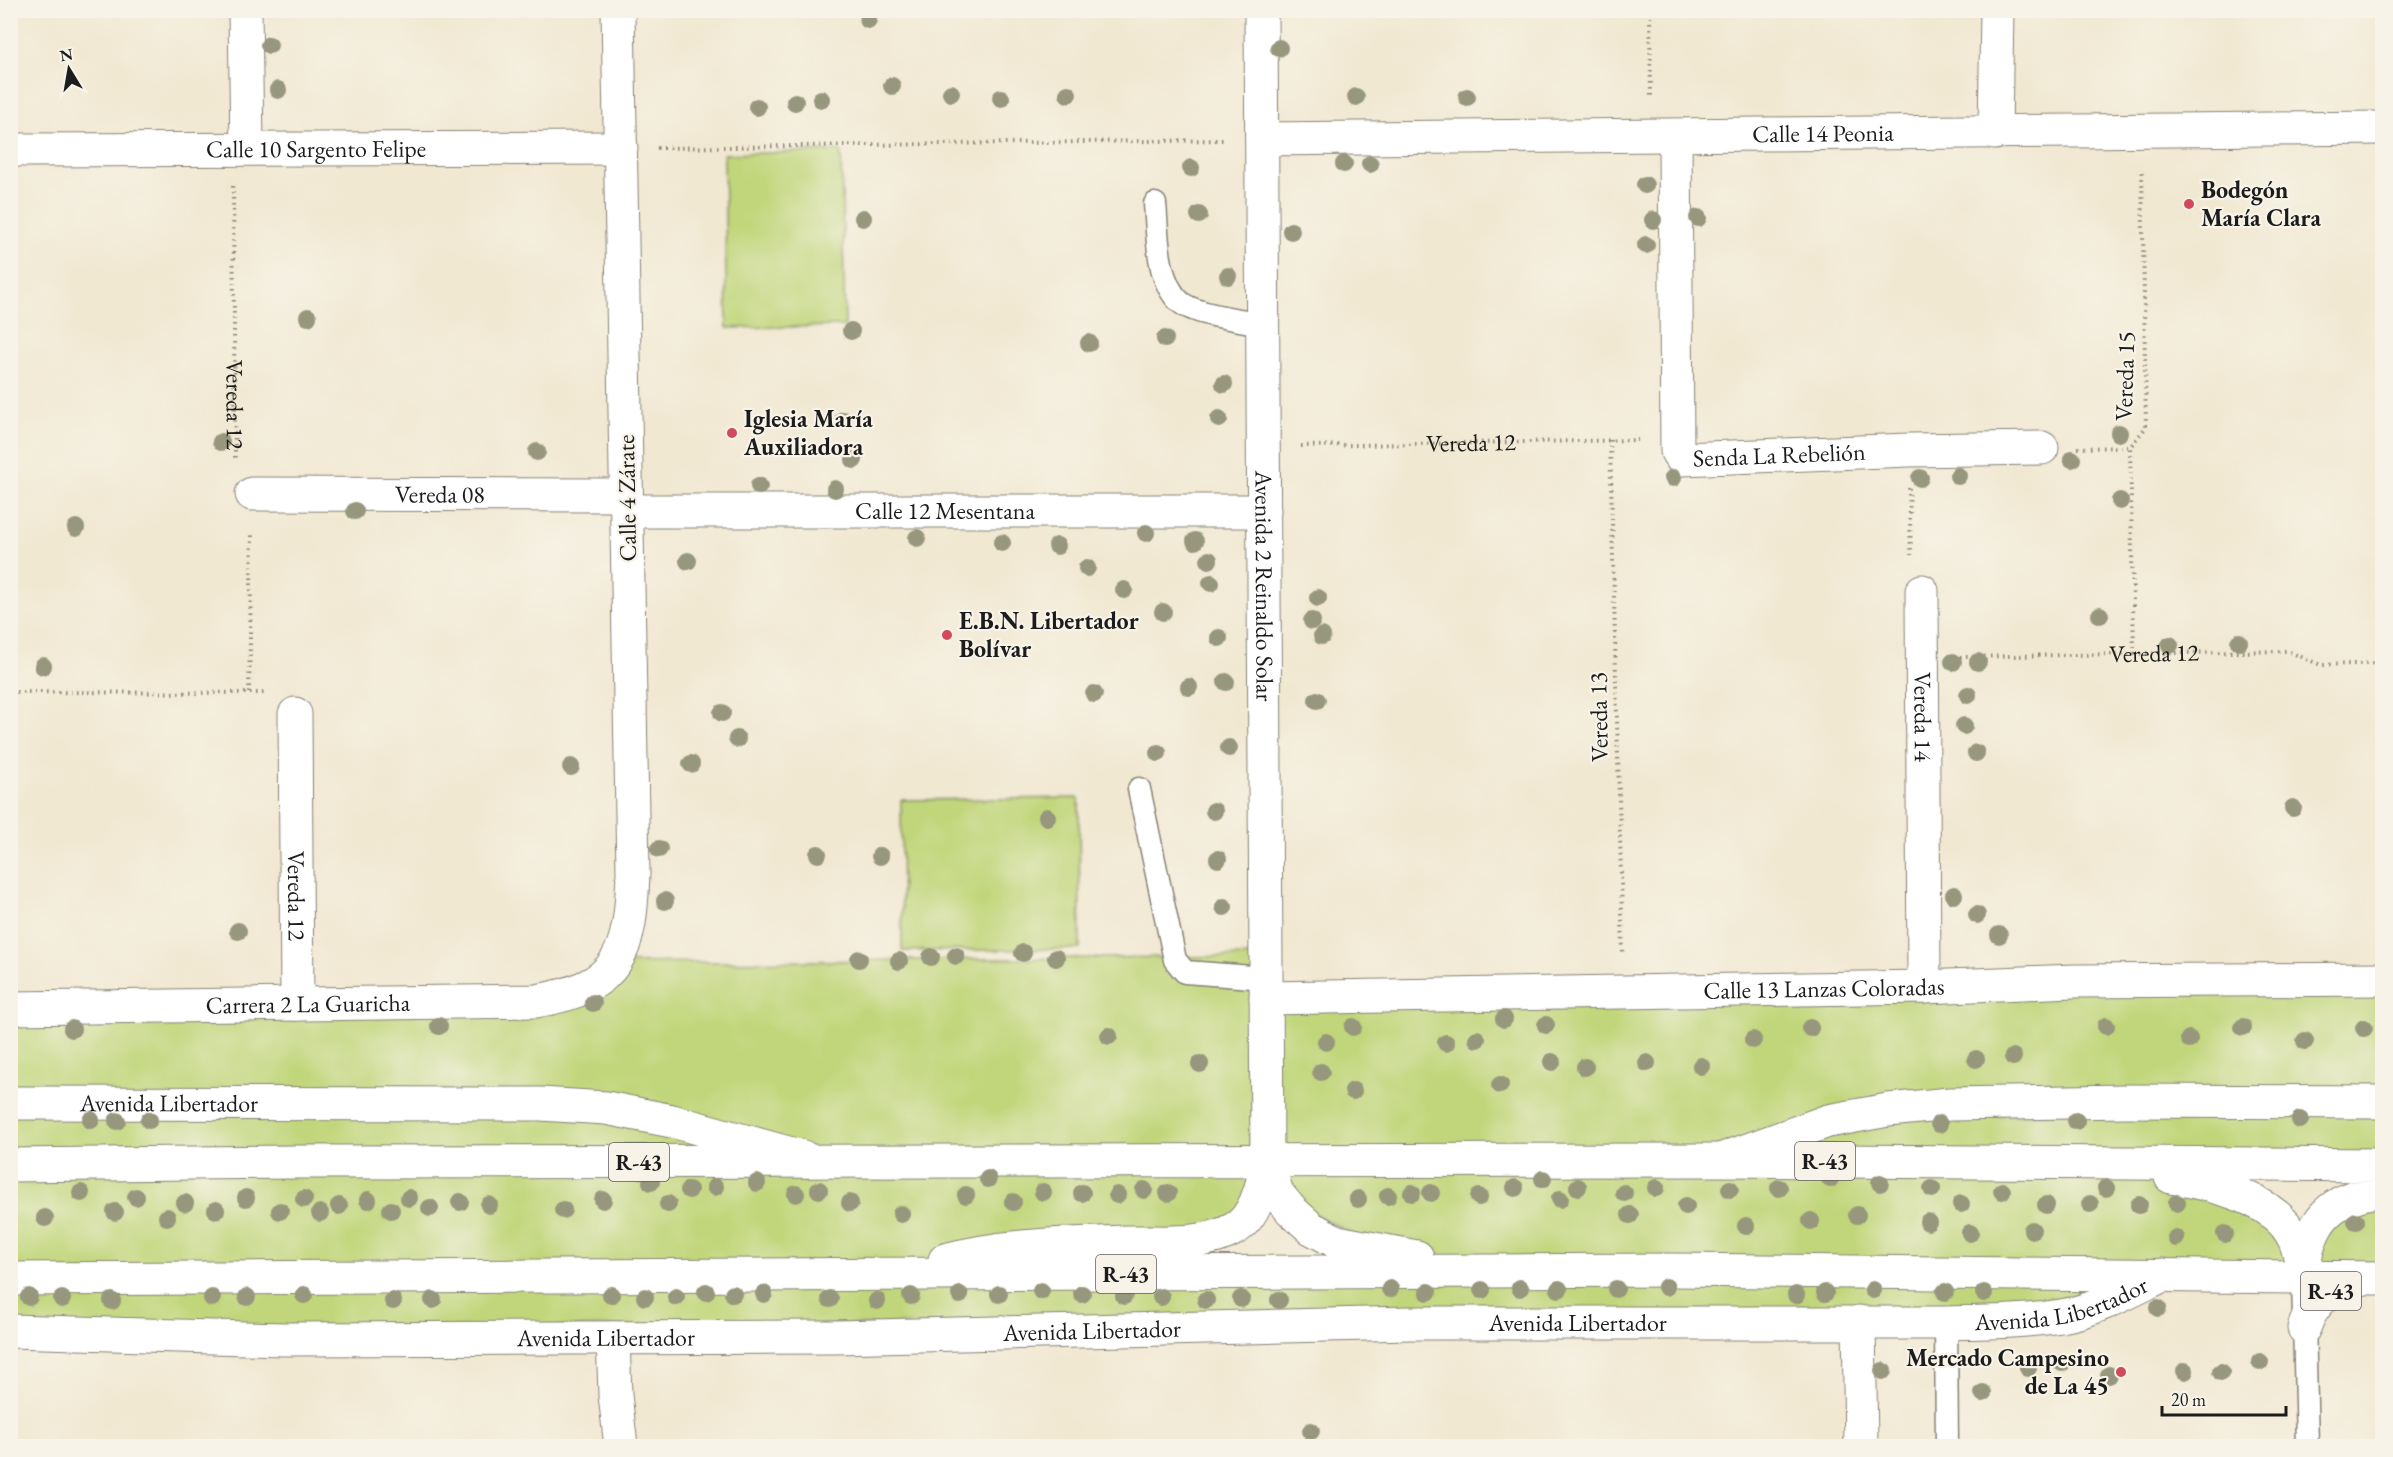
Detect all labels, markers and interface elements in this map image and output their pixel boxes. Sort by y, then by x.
north arrow [39,39,99,99]
text: N [58,43,75,66]
street label: Calle 14 Peonia [1752,117,1894,149]
street label: Calle 10 Sargento Felipe [206,133,426,164]
place label: Bodegón María Clara [2201,174,2322,233]
marker: Bodegón María Clara [2182,197,2196,211]
street label: Vereda 15 [2107,331,2142,421]
street label: Vereda 12 [219,360,251,451]
place label: Iglesia María Auxiliadora [743,403,873,462]
marker: Iglesia María Auxiliadora [725,426,739,440]
street label: Vereda 12 [1426,426,1517,459]
street label: Calle 4 Zárate [610,434,643,562]
street label: Senda La Rebelión [1692,436,1866,474]
street label: Avenida 2 Reinaldo Solar [1248,469,1281,702]
street label: Vereda 08 [395,478,485,510]
street label: Calle 12 Mesentana [855,495,1035,526]
place label: E.B.N. Libertador Bolívar [959,605,1139,664]
marker: E.B.N. Libertador Bolívar [940,628,954,642]
street label: Vereda 12 [2109,637,2200,669]
street label: Vereda 13 [1582,672,1615,762]
street label: Vereda 14 [1907,672,1939,762]
street label: Vereda 12 [281,851,313,942]
street label: Calle 13 Lanzas Coloradas [1703,970,1945,1006]
street label: Carrera 2 La Guaricha [205,987,411,1020]
street label: Avenida Libertador [79,1087,258,1118]
road number: R-43 [1795,1142,1855,1180]
road number: R-43 [609,1143,669,1181]
road number: R-43 [1096,1255,1156,1293]
street label: Avenida Libertador [1973,1269,2153,1337]
road number: R-43 [2301,1272,2361,1310]
street label: Avenida Libertador [1488,1307,1667,1338]
street label: Avenida Libertador [1001,1313,1181,1348]
street label: Avenida Libertador [516,1322,695,1353]
place label: Mercado Campesino de La 45 [1906,1342,2109,1401]
marker: Mercado Campesino de La 45 [2114,1365,2128,1379]
scale bar [2162,1379,2286,1417]
text: 20 m [2171,1388,2206,1411]

